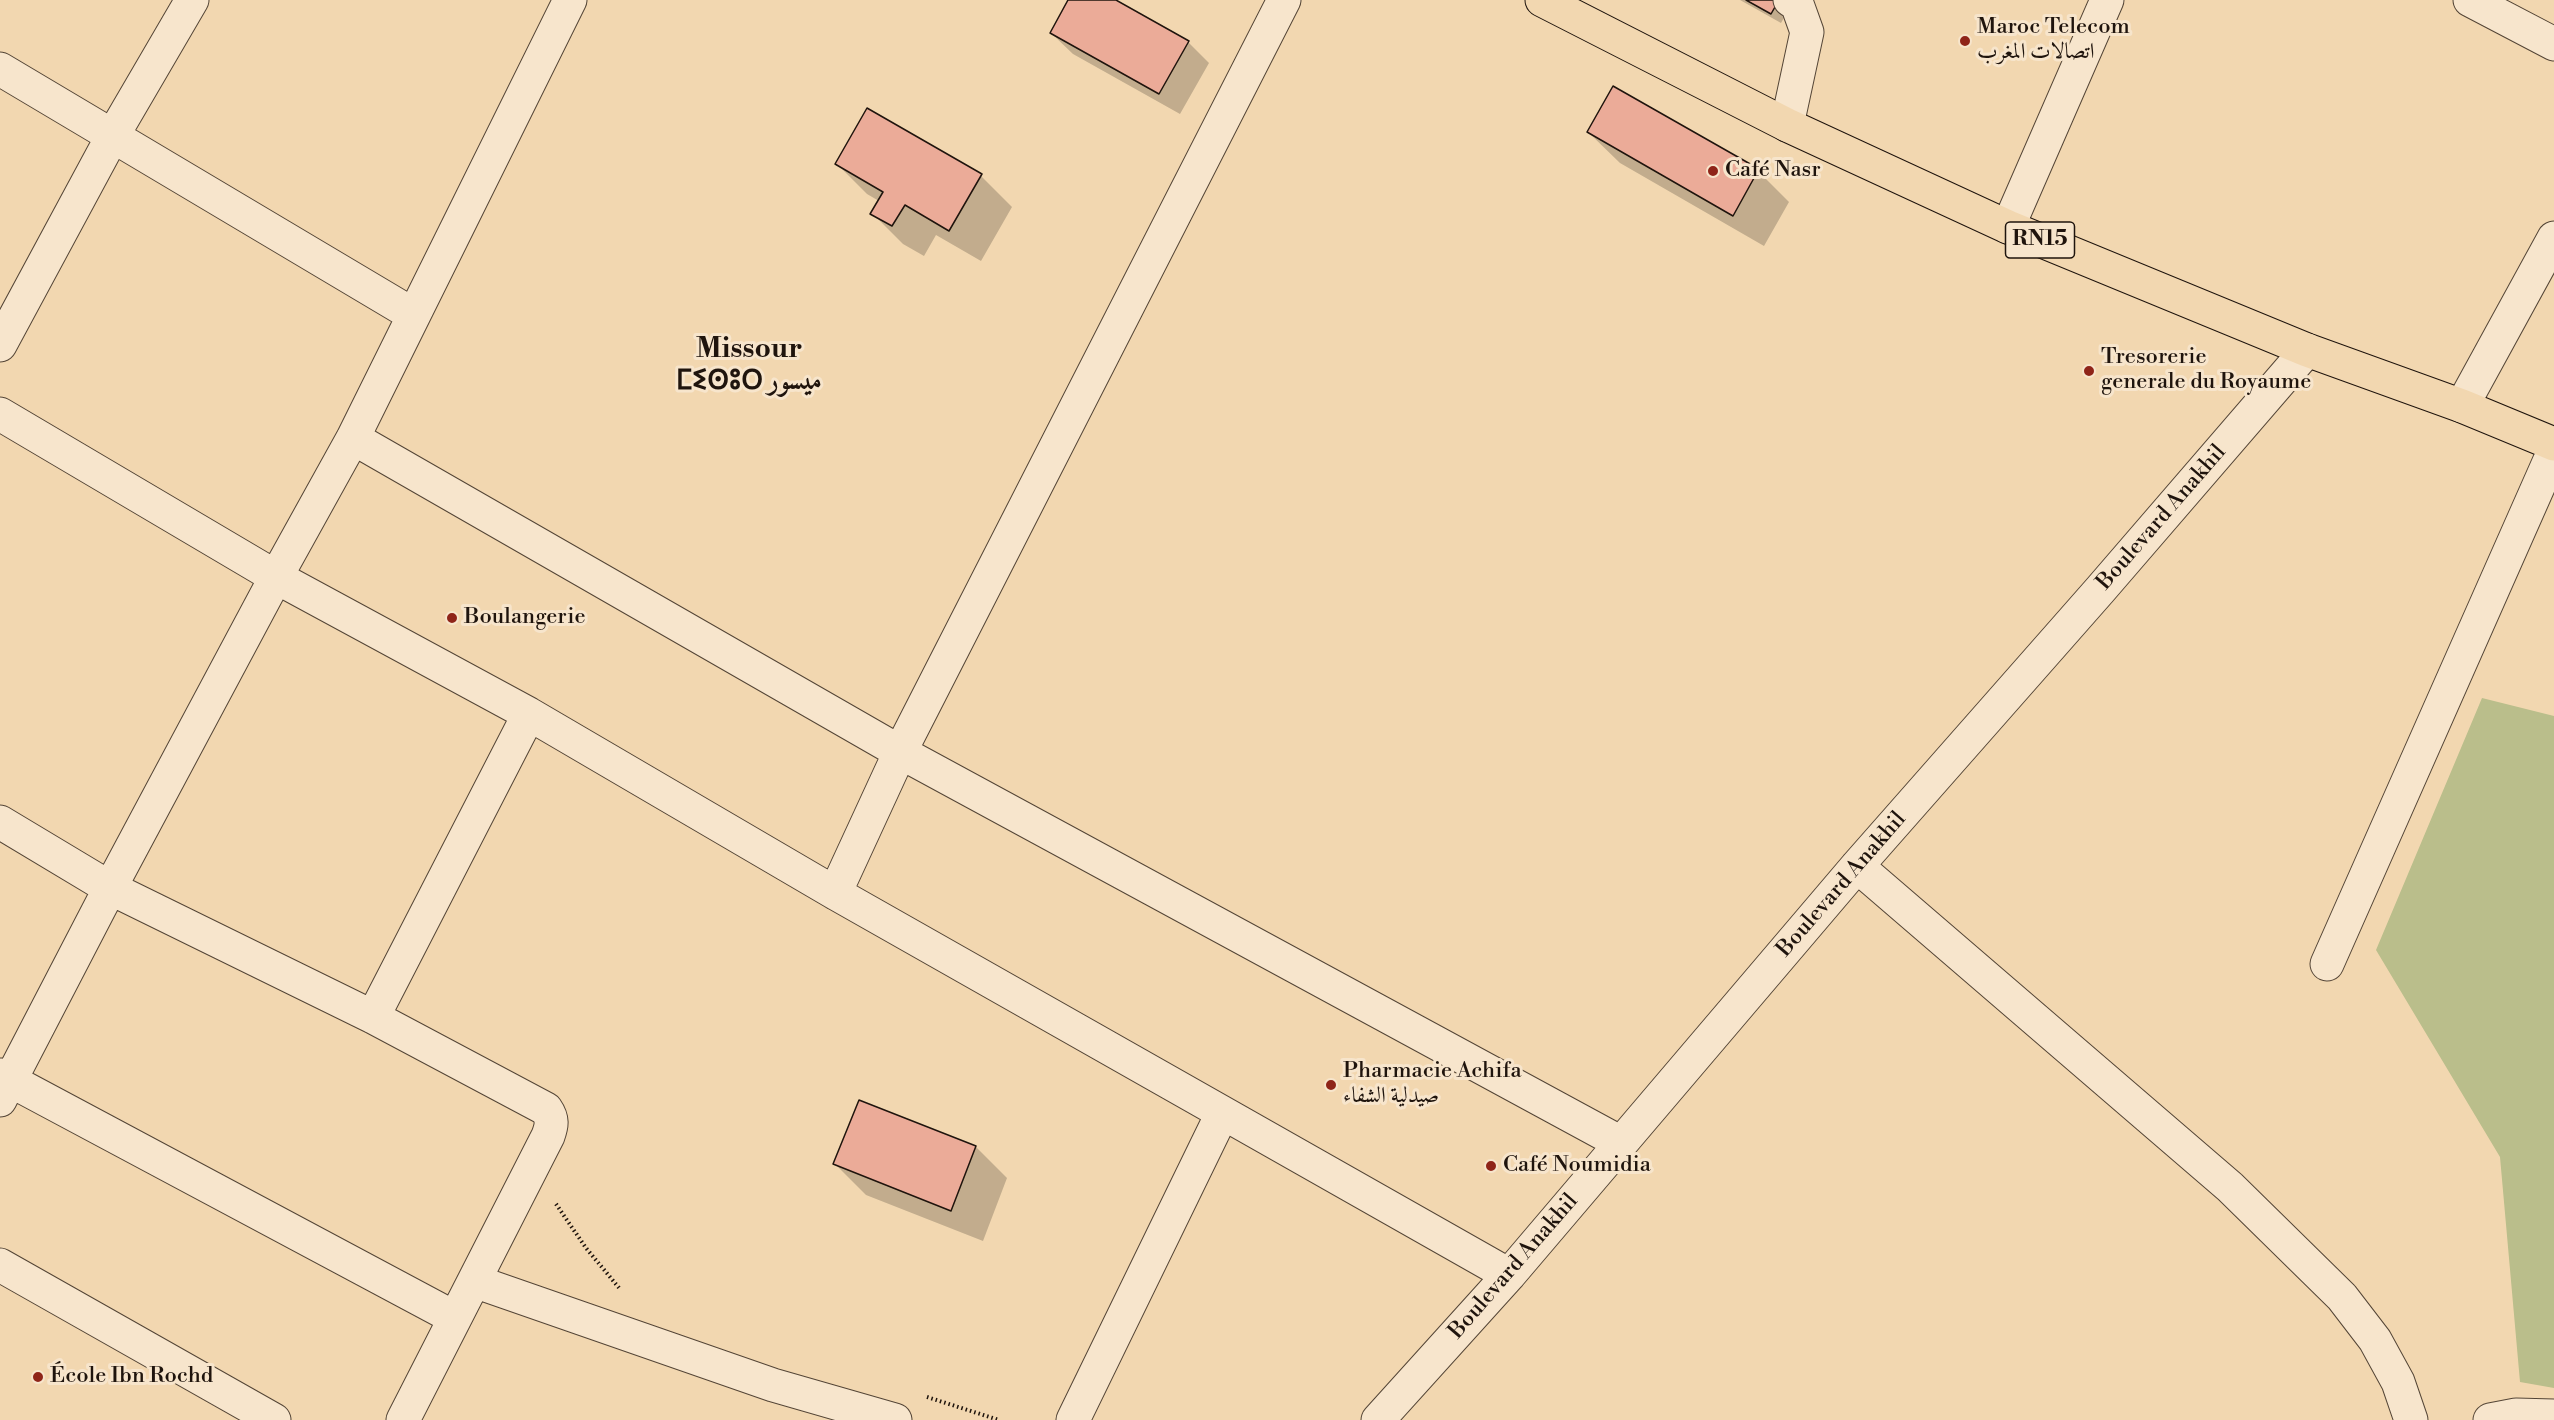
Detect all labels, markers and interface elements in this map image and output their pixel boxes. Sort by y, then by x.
place label: Maroc Telecom اتصالات المغرب [1977,15,2130,66]
marker: Maroc Telecom اتصالات المغرب [1958,34,1972,48]
place label: Café Nasr [1725,158,1821,184]
marker: Café Nasr [1706,164,1720,178]
road number: RN15 [2006,222,2074,258]
district label: Missour ⵎⵉⵙⵓⵔ ميسور [676,333,822,399]
place label: Tresorerie generale du Royaume [2101,345,2311,396]
marker: Tresorerie generale du Royaume [2082,364,2096,378]
street label: Boulevard Anakhil [2092,440,2232,596]
place label: Boulangerie [464,605,586,631]
marker: Boulangerie [445,611,459,625]
street label: Boulevard Anakhil [1772,807,1912,963]
place label: Pharmacie Achifa صيدلية الشفاء [1343,1059,1522,1110]
marker: Pharmacie Achifa صيدلية الشفاء [1324,1078,1338,1092]
place label: Café Noumidia [1503,1153,1651,1179]
marker: Café Noumidia [1484,1159,1498,1173]
street label: Boulevard Anakhil [1444,1189,1584,1345]
place label: École Ibn Rochd [50,1364,213,1390]
marker: École Ibn Rochd [31,1370,45,1384]

